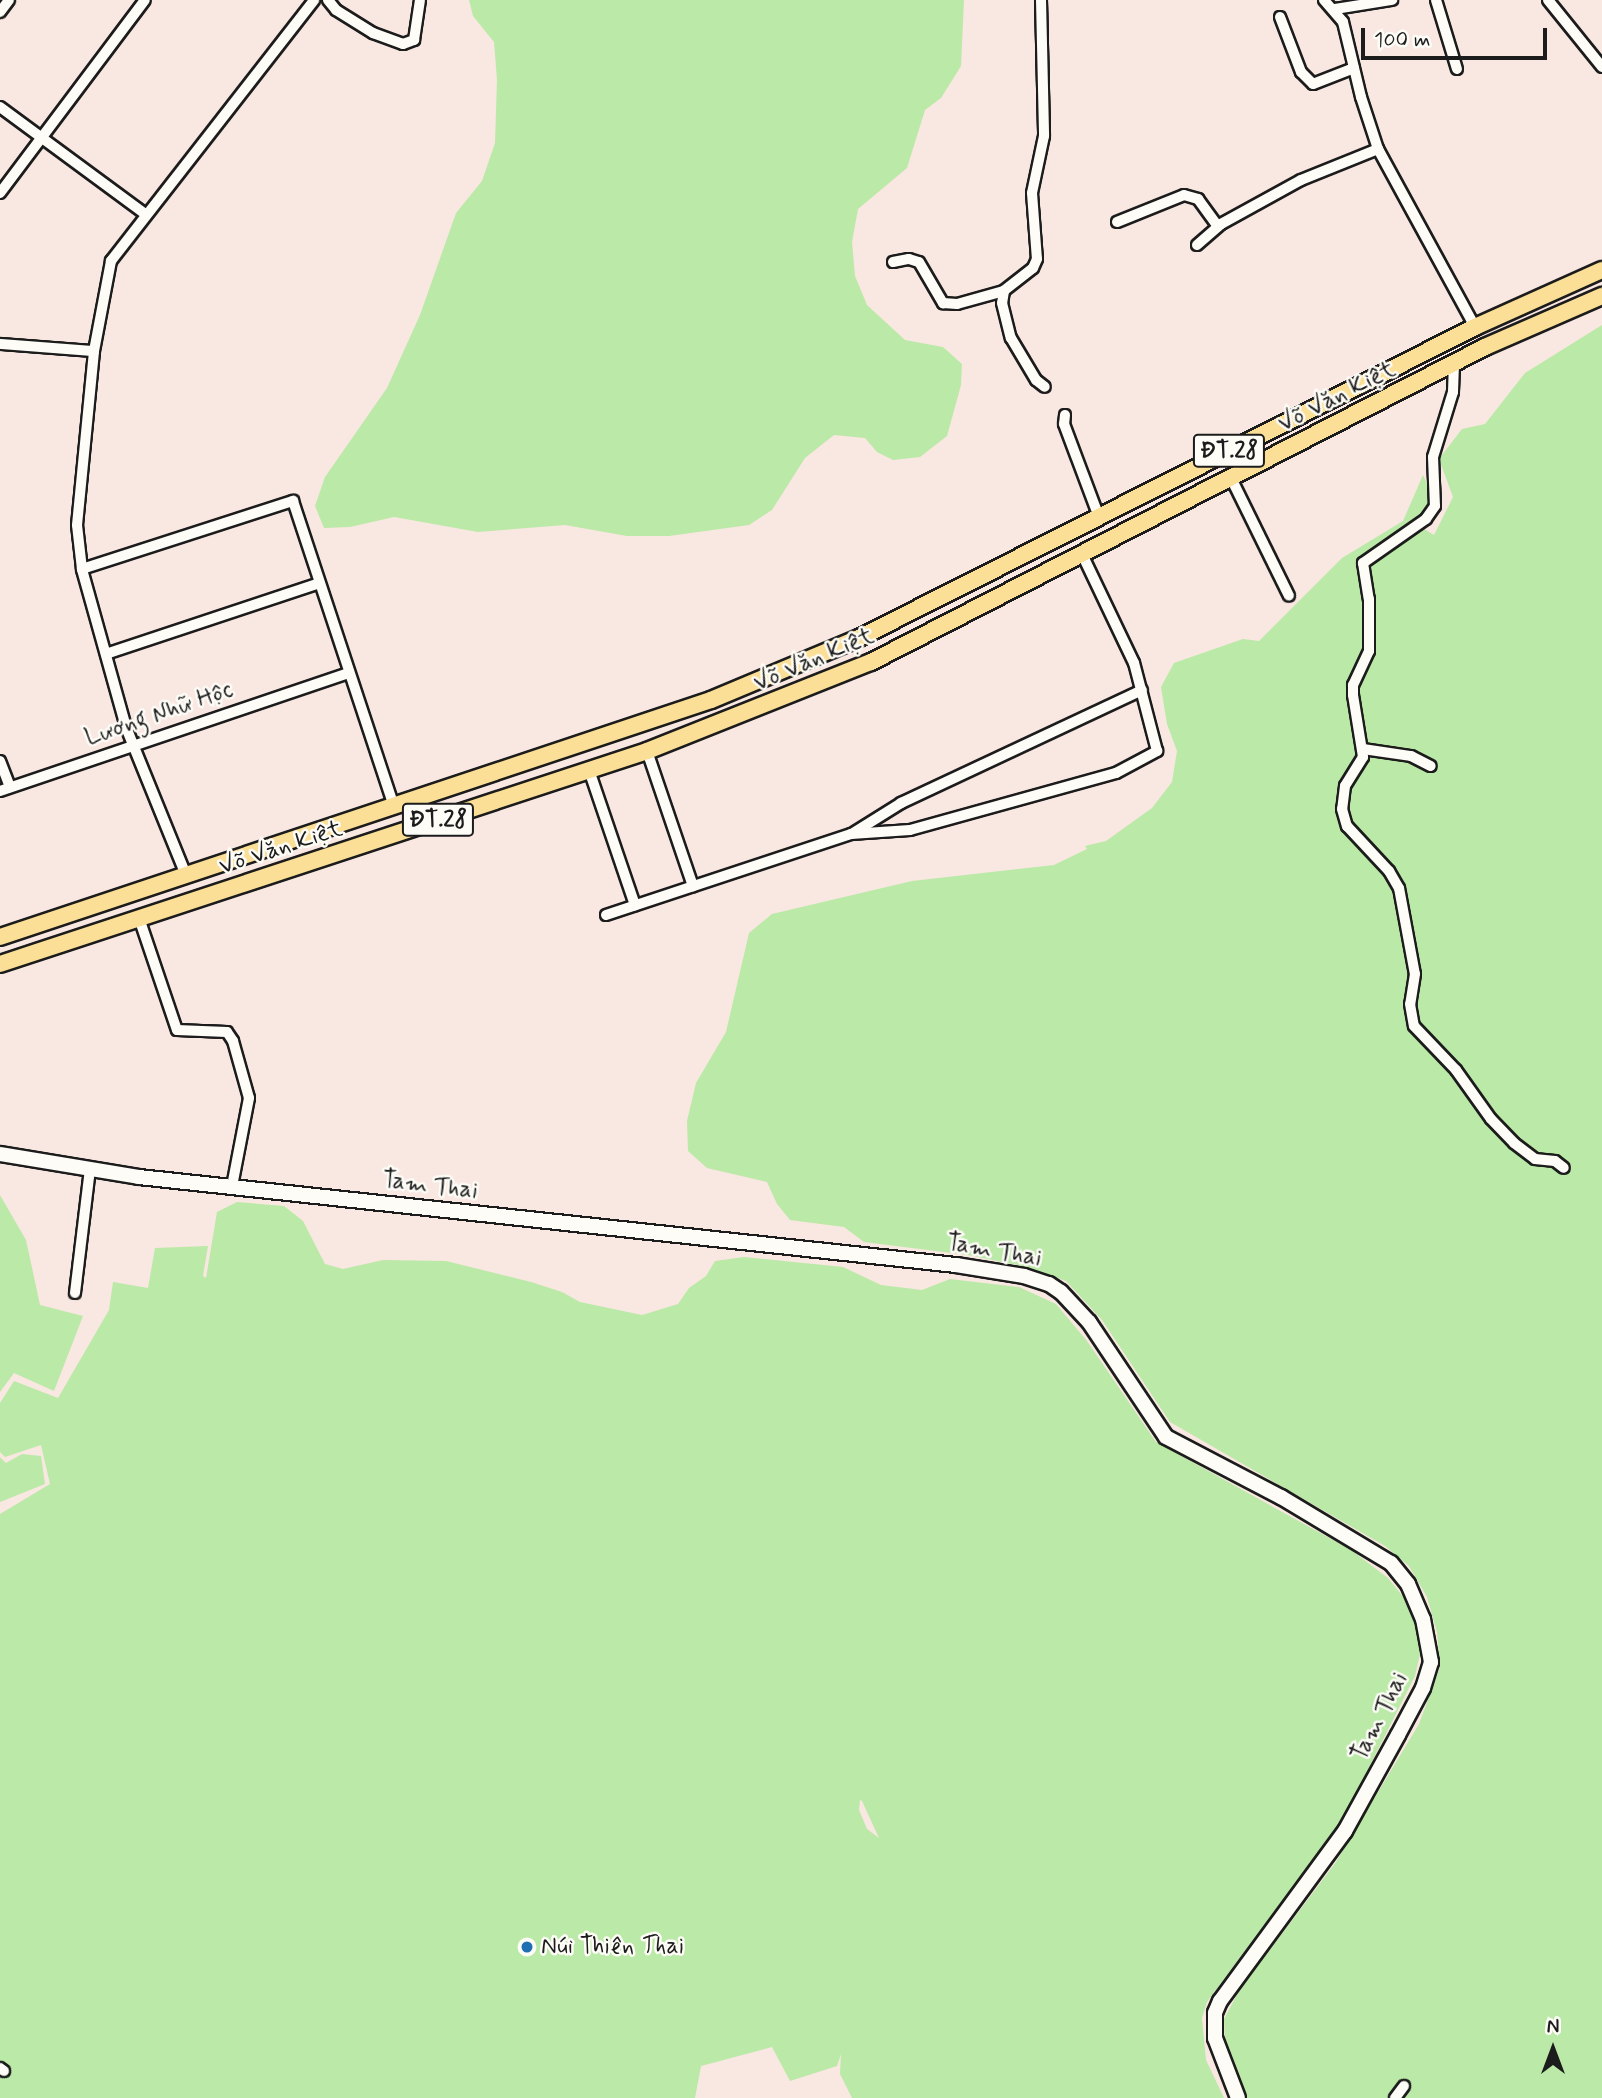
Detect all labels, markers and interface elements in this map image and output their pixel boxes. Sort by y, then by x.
scale bar [1364,14,1550,58]
text: 100 m [1374,26,1430,54]
street label: Võ Văn Kiệt [1273,355,1401,439]
road number: ĐT.28 [1192,432,1266,471]
street label: Võ Văn Kiệt [749,622,879,698]
street label: Lương Nhữ Hộc [81,675,237,753]
road number: ĐT.28 [401,800,475,840]
street label: Võ Văn Kiệt [216,815,346,881]
street label: Tam Thai [381,1166,479,1206]
street label: Tam Thai [945,1229,1043,1273]
street label: Tam Thai [1346,1668,1414,1766]
place label: Núi Thiên Thai [541,1933,683,1961]
marker: Núi Thiên Thai [519,1939,535,1955]
north arrow [1518,2014,1588,2084]
text: N [1547,2015,1559,2040]

